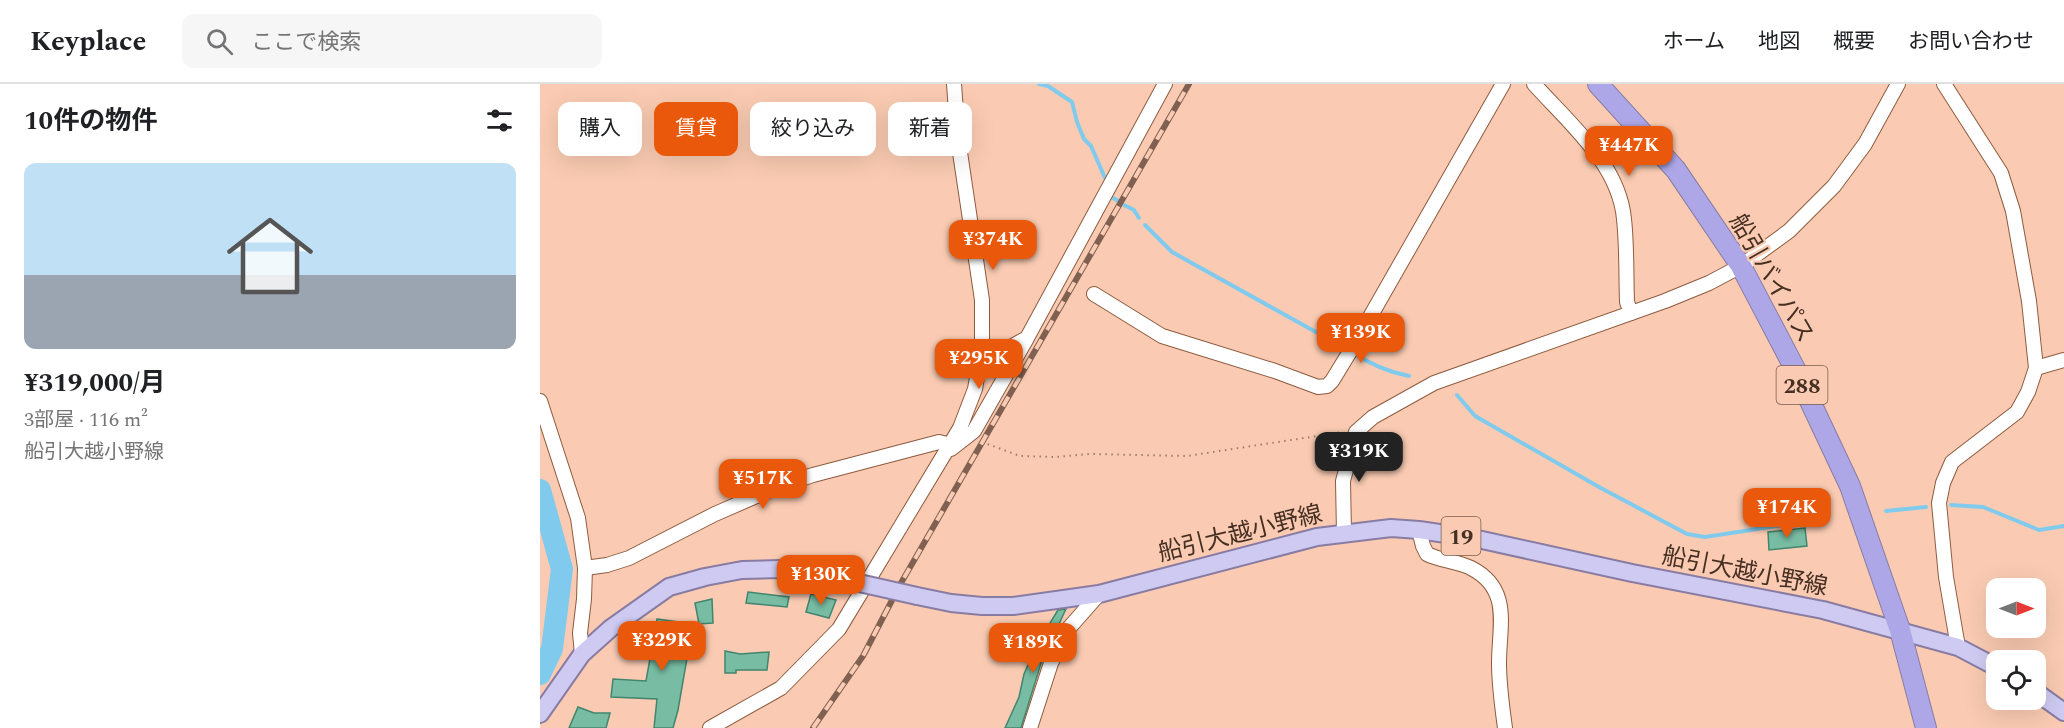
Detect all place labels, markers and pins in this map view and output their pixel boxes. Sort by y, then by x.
pin: ¥447K [1587,126,1671,177]
pin: ¥374K [951,220,1035,271]
pin: ¥139K [1319,313,1403,364]
pin: ¥295K [937,339,1021,390]
pin: ¥319K [1317,432,1401,483]
pin: ¥517K [721,459,805,510]
pin: ¥174K [1745,488,1829,539]
pin: ¥130K [779,555,863,606]
pin: ¥329K [620,621,704,672]
pin: ¥189K [991,623,1075,674]

